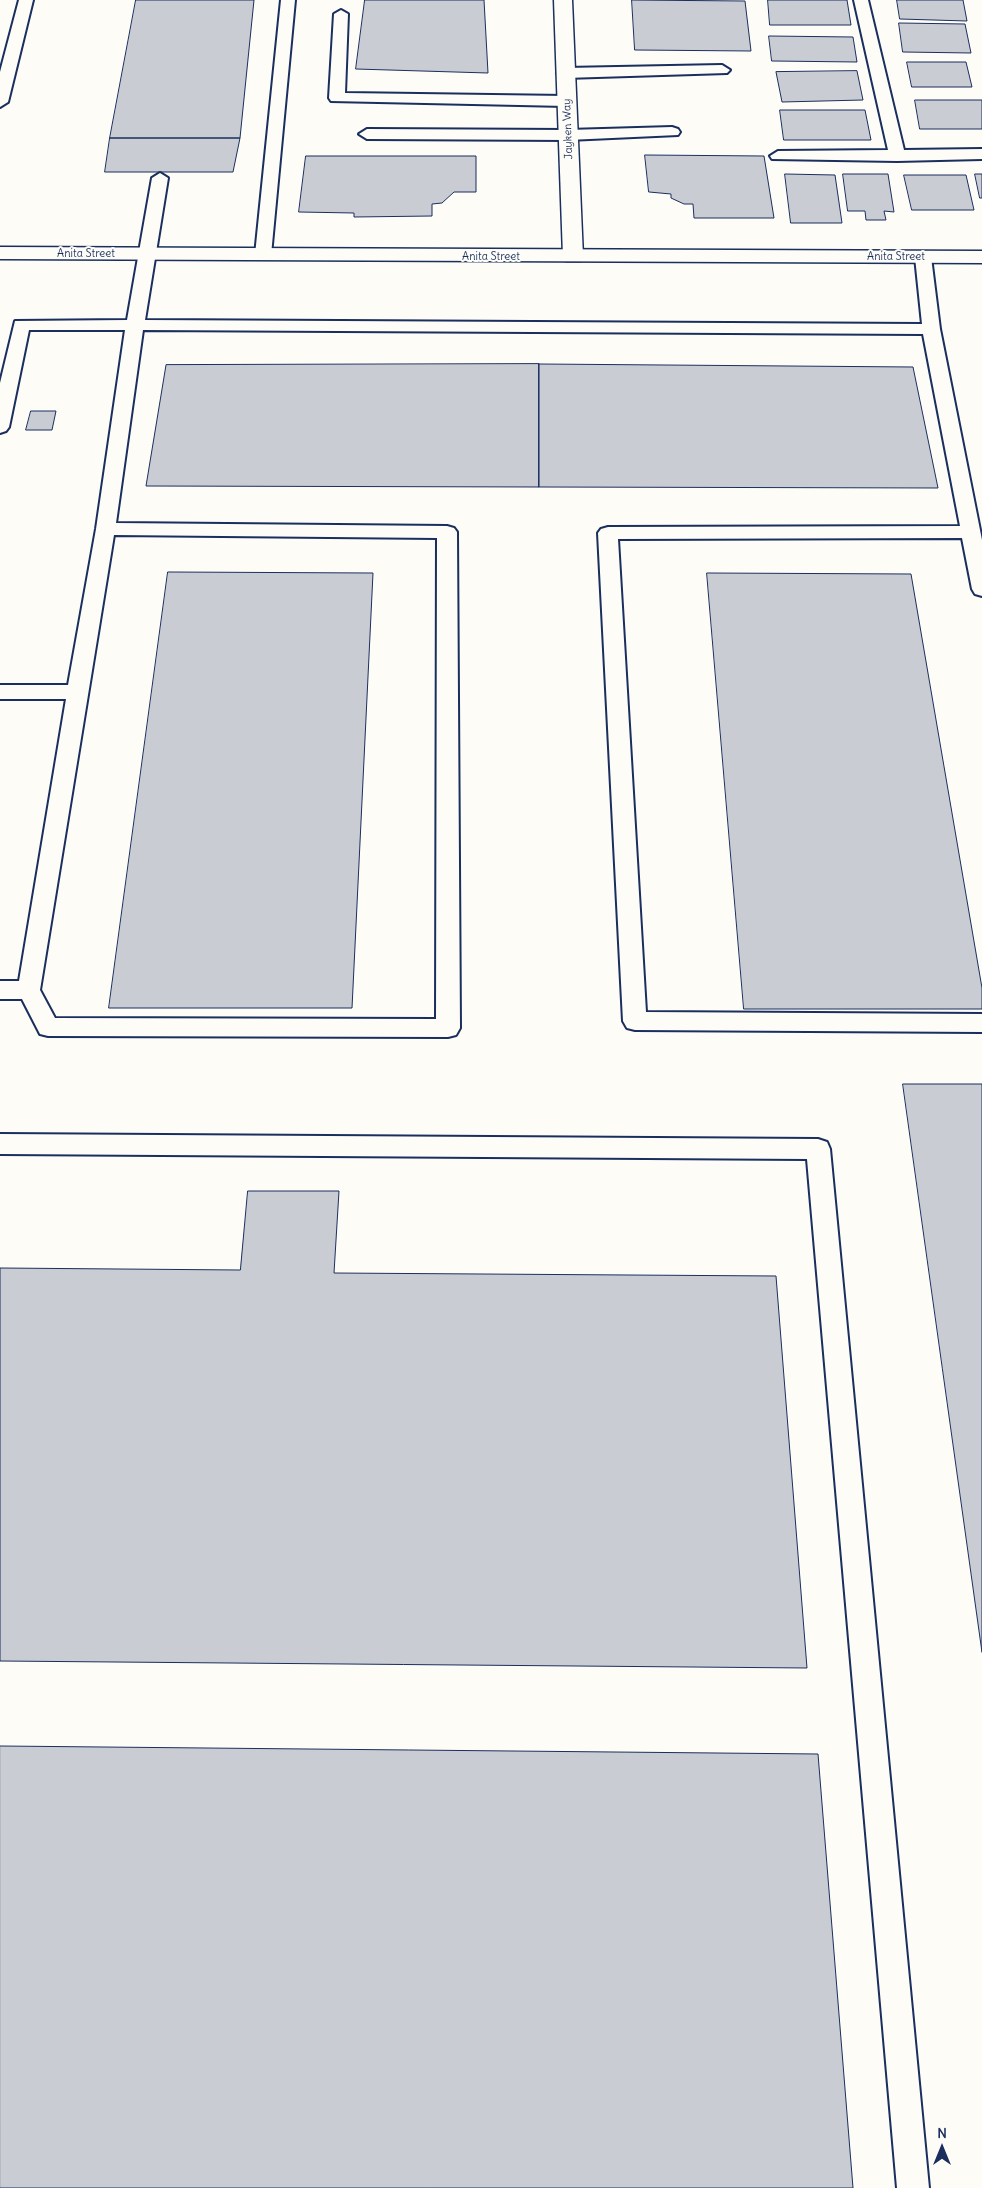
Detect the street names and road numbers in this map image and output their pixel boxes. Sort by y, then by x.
street label: Jayken Way [560,98,576,160]
street label: Anita Street [57,247,115,261]
street label: Anita Street [462,250,520,264]
street label: Anita Street [867,250,925,264]

